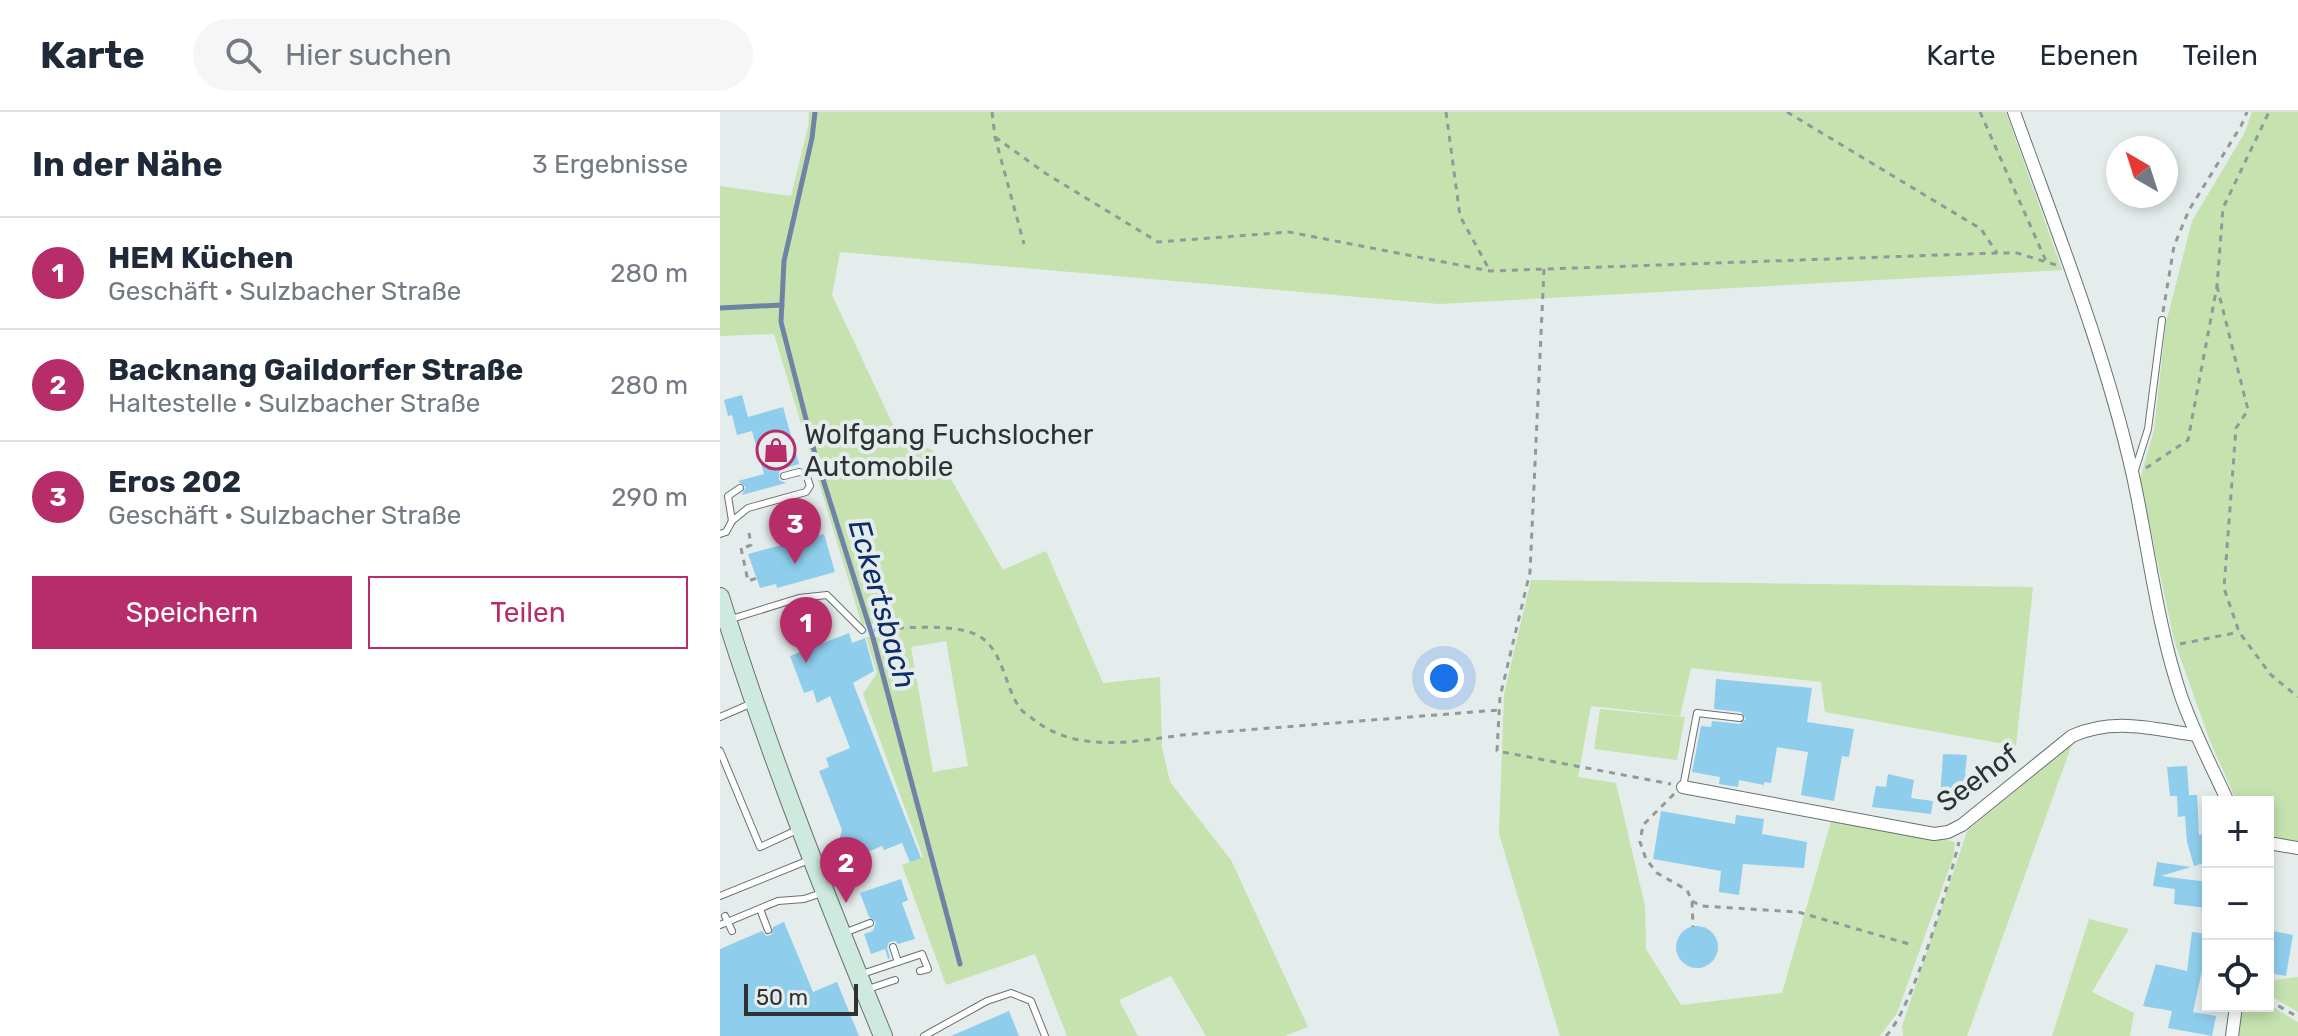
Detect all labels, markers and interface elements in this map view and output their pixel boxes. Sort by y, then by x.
search box [193,19,753,91]
text: Karte [40,32,145,78]
icon: search [221,33,265,77]
text: Hier suchen [285,37,452,73]
text: Karte [1926,39,1996,72]
text: Ebenen [2040,39,2139,72]
text: Teilen [2183,39,2258,72]
north arrow [2106,136,2178,208]
text: In der Nähe [32,144,223,185]
text: 3 Ergebnisse [532,149,688,180]
text: HEM Küchen [108,240,294,276]
text: 1 [52,258,64,289]
text: 280 m [610,258,688,289]
text: Geschäft · Sulzbacher Straße [108,276,461,307]
text: Backnang Gaildorfer Straße [108,352,523,388]
text: 2 [50,370,66,401]
text: 280 m [610,370,688,401]
text: Haltestelle · Sulzbacher Straße [108,388,480,419]
place label: Wolfgang Fuchslocher Automobile [804,418,1094,483]
shop icon: Wolfgang Fuchslocher Automobile [755,429,797,471]
text: Eros 202 [108,464,241,500]
text: 3 [49,482,67,513]
text: 290 m [611,482,688,513]
pin: 3 [769,498,821,564]
text: Geschäft · Sulzbacher Straße [108,500,461,531]
water label: Eckertsbach [841,515,923,693]
button: Speichern [32,576,352,649]
button: Teilen [368,576,688,649]
pin: 1 [780,597,832,663]
your location [1424,658,1464,698]
street label: Seehof [1930,738,2025,819]
map controls [2202,796,2274,1012]
button: + [2202,796,2274,868]
pin: 2 [820,837,872,903]
button: − [2202,868,2274,940]
button: locate [2202,940,2274,1012]
scale bar [744,980,858,1016]
text: 50 m [756,984,808,1011]

